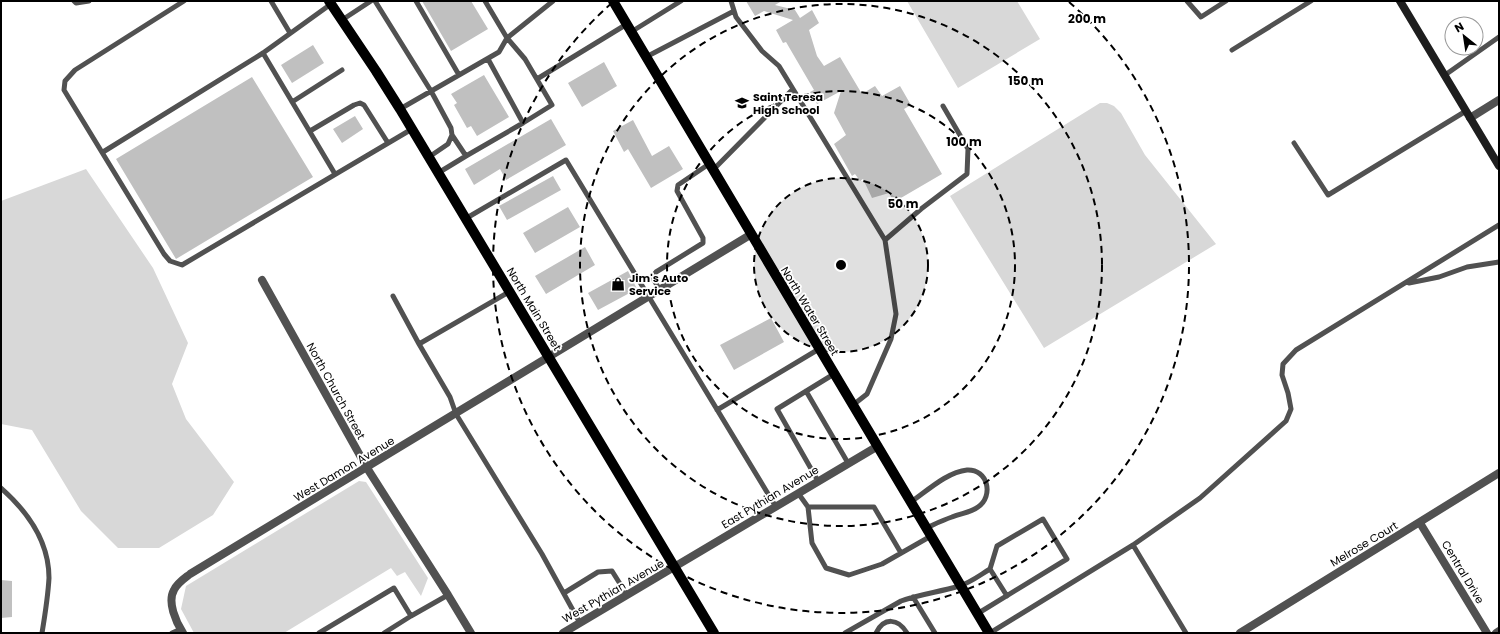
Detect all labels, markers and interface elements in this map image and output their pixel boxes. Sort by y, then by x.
text: 200 m [1068,10,1106,27]
north arrow [1444,16,1484,56]
text: N [1451,18,1467,36]
text: 150 m [1008,72,1044,89]
place label: Saint Teresa High School [753,89,823,118]
school or university icon: Saint Teresa High School [734,95,750,111]
text: 100 m [946,133,982,150]
text: 50 m [888,195,919,212]
centre of rings [834,258,848,272]
street label: North Main Street [503,264,565,354]
street label: North Water Street [777,264,843,358]
place label: Jim's Auto Service [629,270,688,299]
shop icon: Jim's Auto Service [610,276,626,292]
street label: North Church Street [303,340,369,442]
street label: West Damon Avenue [291,432,398,506]
street label: East Pythian Avenue [718,462,822,532]
street label: Melrose Court [1327,517,1401,571]
street label: Central Drive [1438,537,1488,607]
street label: West Pythian Avenue [559,555,667,627]

